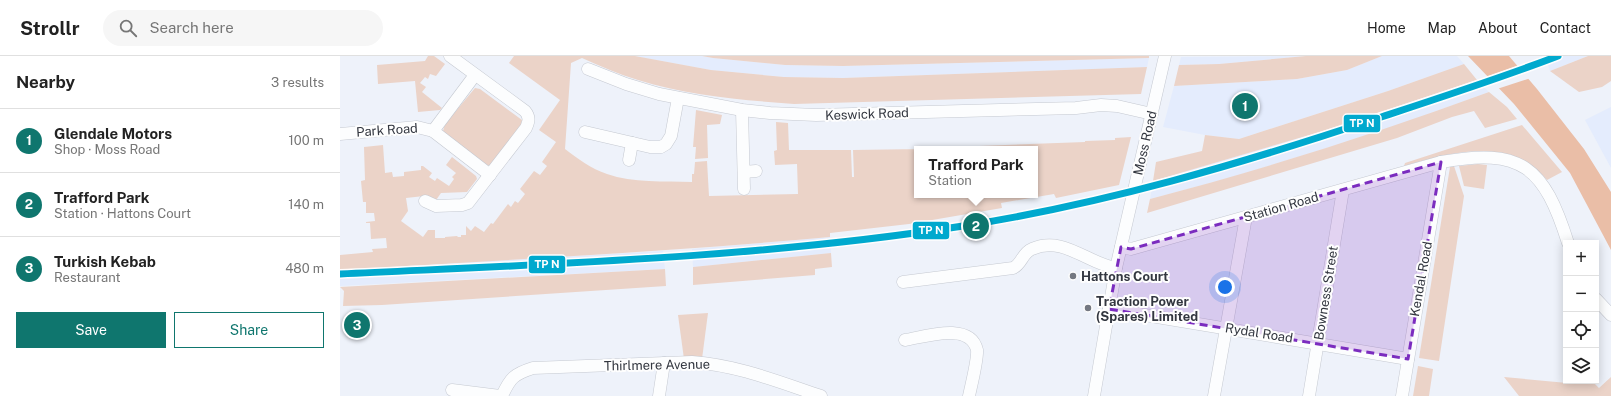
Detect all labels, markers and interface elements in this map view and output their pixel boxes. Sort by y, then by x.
search box [103,10,383,46]
text: Strollr [20,17,79,39]
icon: search [117,17,139,39]
text: Search here [149,19,234,36]
text: Home [1367,20,1406,36]
text: Map [1428,20,1456,36]
text: About [1478,20,1518,36]
text: Contact [1540,20,1591,36]
text: Nearby [16,72,75,92]
text: 3 results [271,75,324,90]
pin: 1 [1232,91,1258,121]
street label: Keswick Road [825,105,909,123]
street label: Moss Road [1130,109,1160,177]
line badge: TP N [1343,114,1381,133]
text: TP N [1349,117,1375,129]
street label: Park Road [356,120,418,140]
text: Glendale Motors [54,125,172,142]
text: 1 [26,133,32,148]
text: 100 m [288,133,324,148]
text: Shop · Moss Road [54,142,160,157]
popup [914,146,1038,198]
text: Trafford Park [928,156,1024,173]
text: Station [928,173,972,188]
text: Trafford Park [54,189,149,206]
street label: Station Road [1242,189,1320,225]
text: 2 [25,197,33,212]
text: 140 m [288,197,324,212]
text: Station · Hattons Court [54,206,191,221]
pin: 2 [963,211,989,241]
line badge: TP N [912,221,950,240]
text: TP N [918,224,944,236]
street label: Kendal Road [1407,240,1435,318]
map controls [1563,240,1599,384]
button: + [1563,240,1599,276]
street label: Bowness Street [1311,245,1341,341]
text: Turkish Kebab [54,253,156,270]
line badge: TP N [528,255,566,274]
text: TP N [534,258,560,270]
text: 3 [25,261,33,276]
text: 480 m [285,261,324,276]
place label: Hattons Court [1081,269,1168,284]
text: Restaurant [54,270,120,285]
marker: Hattons Court [1068,271,1078,281]
button: − [1563,276,1599,312]
your location [1215,277,1235,297]
place label: Traction Power (Spares) Limited [1096,294,1198,324]
marker: Traction Power (Spares) Limited [1083,303,1093,313]
pin: 3 [344,310,370,340]
button: Save [16,312,166,348]
button: Share [174,312,324,348]
button: locate [1563,312,1599,348]
street label: Rydal Road [1224,320,1294,346]
button: layers [1563,348,1599,384]
street label: Thirlmere Avenue [604,357,710,373]

